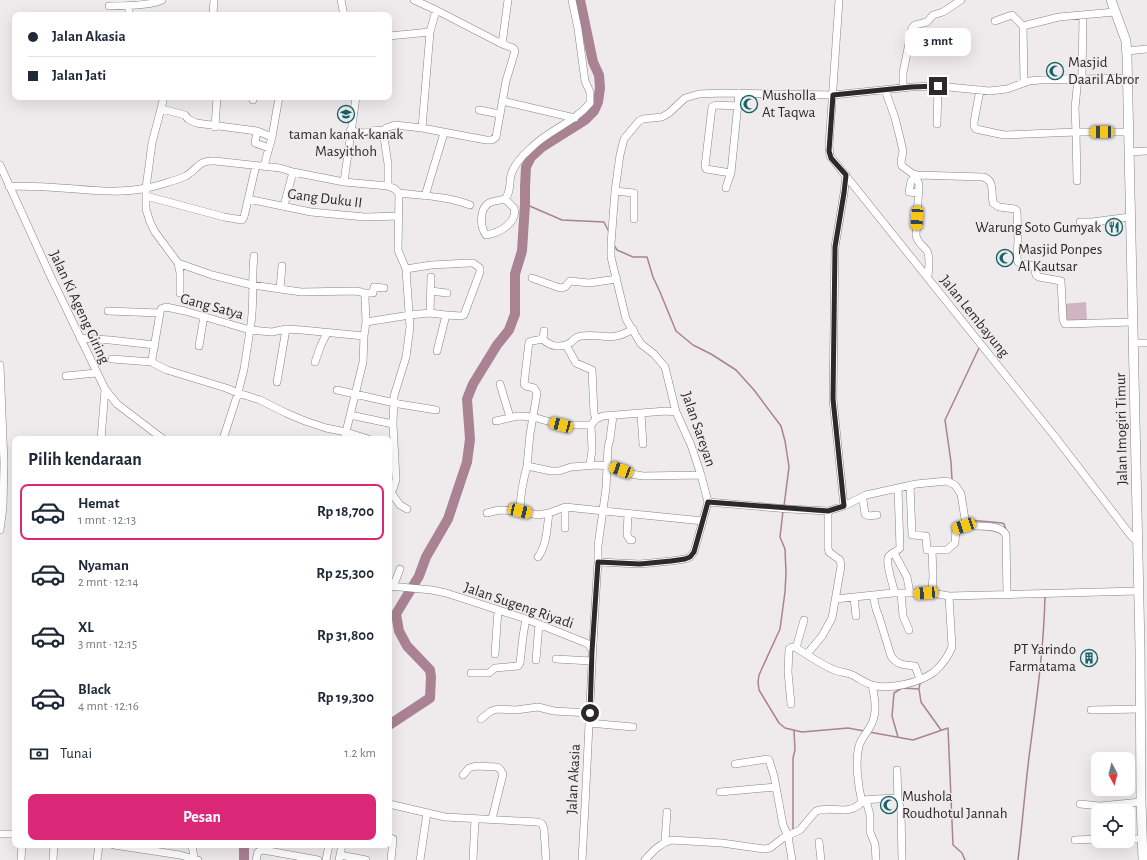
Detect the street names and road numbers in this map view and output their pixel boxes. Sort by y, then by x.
street label: Gang Duku II [287,186,363,211]
street label: Jalan Ki Ageng Giring [47,248,113,367]
street label: Jalan Lembayung [937,273,1012,361]
street label: Gang Satya [179,291,245,322]
street label: Jalan Imogiri Timur [1113,373,1130,485]
street label: Jalan Sareyan [679,390,718,468]
street label: Jalan Sugeng Riyadi [462,580,576,631]
street label: Jalan Akasia [564,743,583,814]

